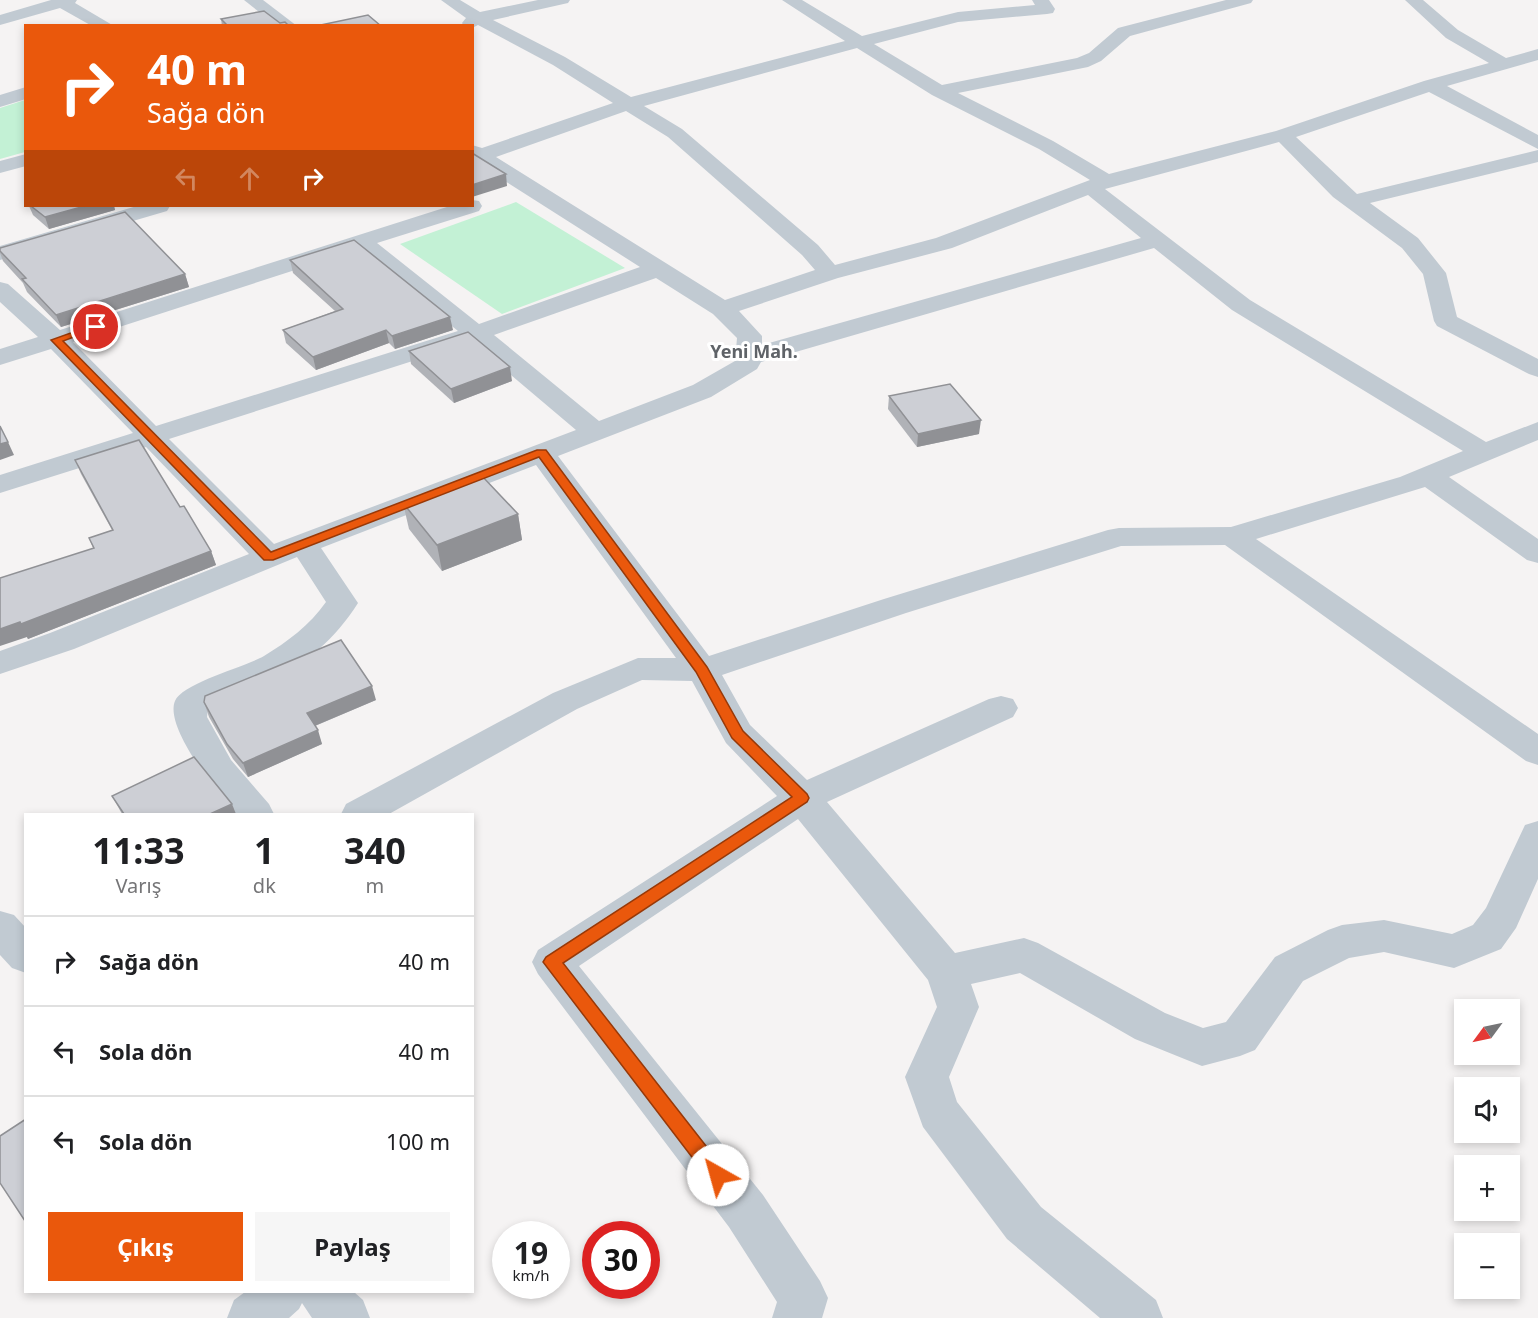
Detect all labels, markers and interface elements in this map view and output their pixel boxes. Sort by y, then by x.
text: 40 m [147,40,247,97]
icon: right [48,48,126,126]
text: Sağa dön [147,94,265,131]
icon: left [170,162,203,195]
icon: ahead [233,162,266,195]
icon: right [296,162,329,195]
pin [70,301,121,352]
icon: arrive [79,310,112,343]
district label: Yeni Mah. [710,339,798,363]
text: 11:33 [92,826,185,875]
text: 1 [254,826,275,875]
text: 340 [344,826,406,875]
text: Varış [116,872,161,899]
text: dk [253,872,276,899]
text: m [366,872,384,899]
icon: right [48,945,81,978]
text: Sağa dön [99,946,199,976]
text: 40 m [399,946,450,976]
north arrow [1454,999,1520,1065]
map controls [1454,999,1520,1299]
icon: left [48,1035,81,1068]
text: Sola dön [99,1036,192,1066]
text: 40 m [399,1036,450,1066]
button: sound [1454,1077,1520,1143]
icon: left [48,1125,81,1158]
text: Sola dön [99,1126,192,1156]
text: 100 m [386,1126,450,1156]
position arrow [686,1143,750,1207]
button: + [1454,1155,1520,1221]
button: Çıkış [48,1212,243,1281]
button: Paylaş [255,1212,450,1281]
speed limit sign: 30 [582,1221,660,1299]
text: 19 [514,1232,548,1273]
button: − [1454,1233,1520,1299]
text: km/h [513,1265,549,1285]

